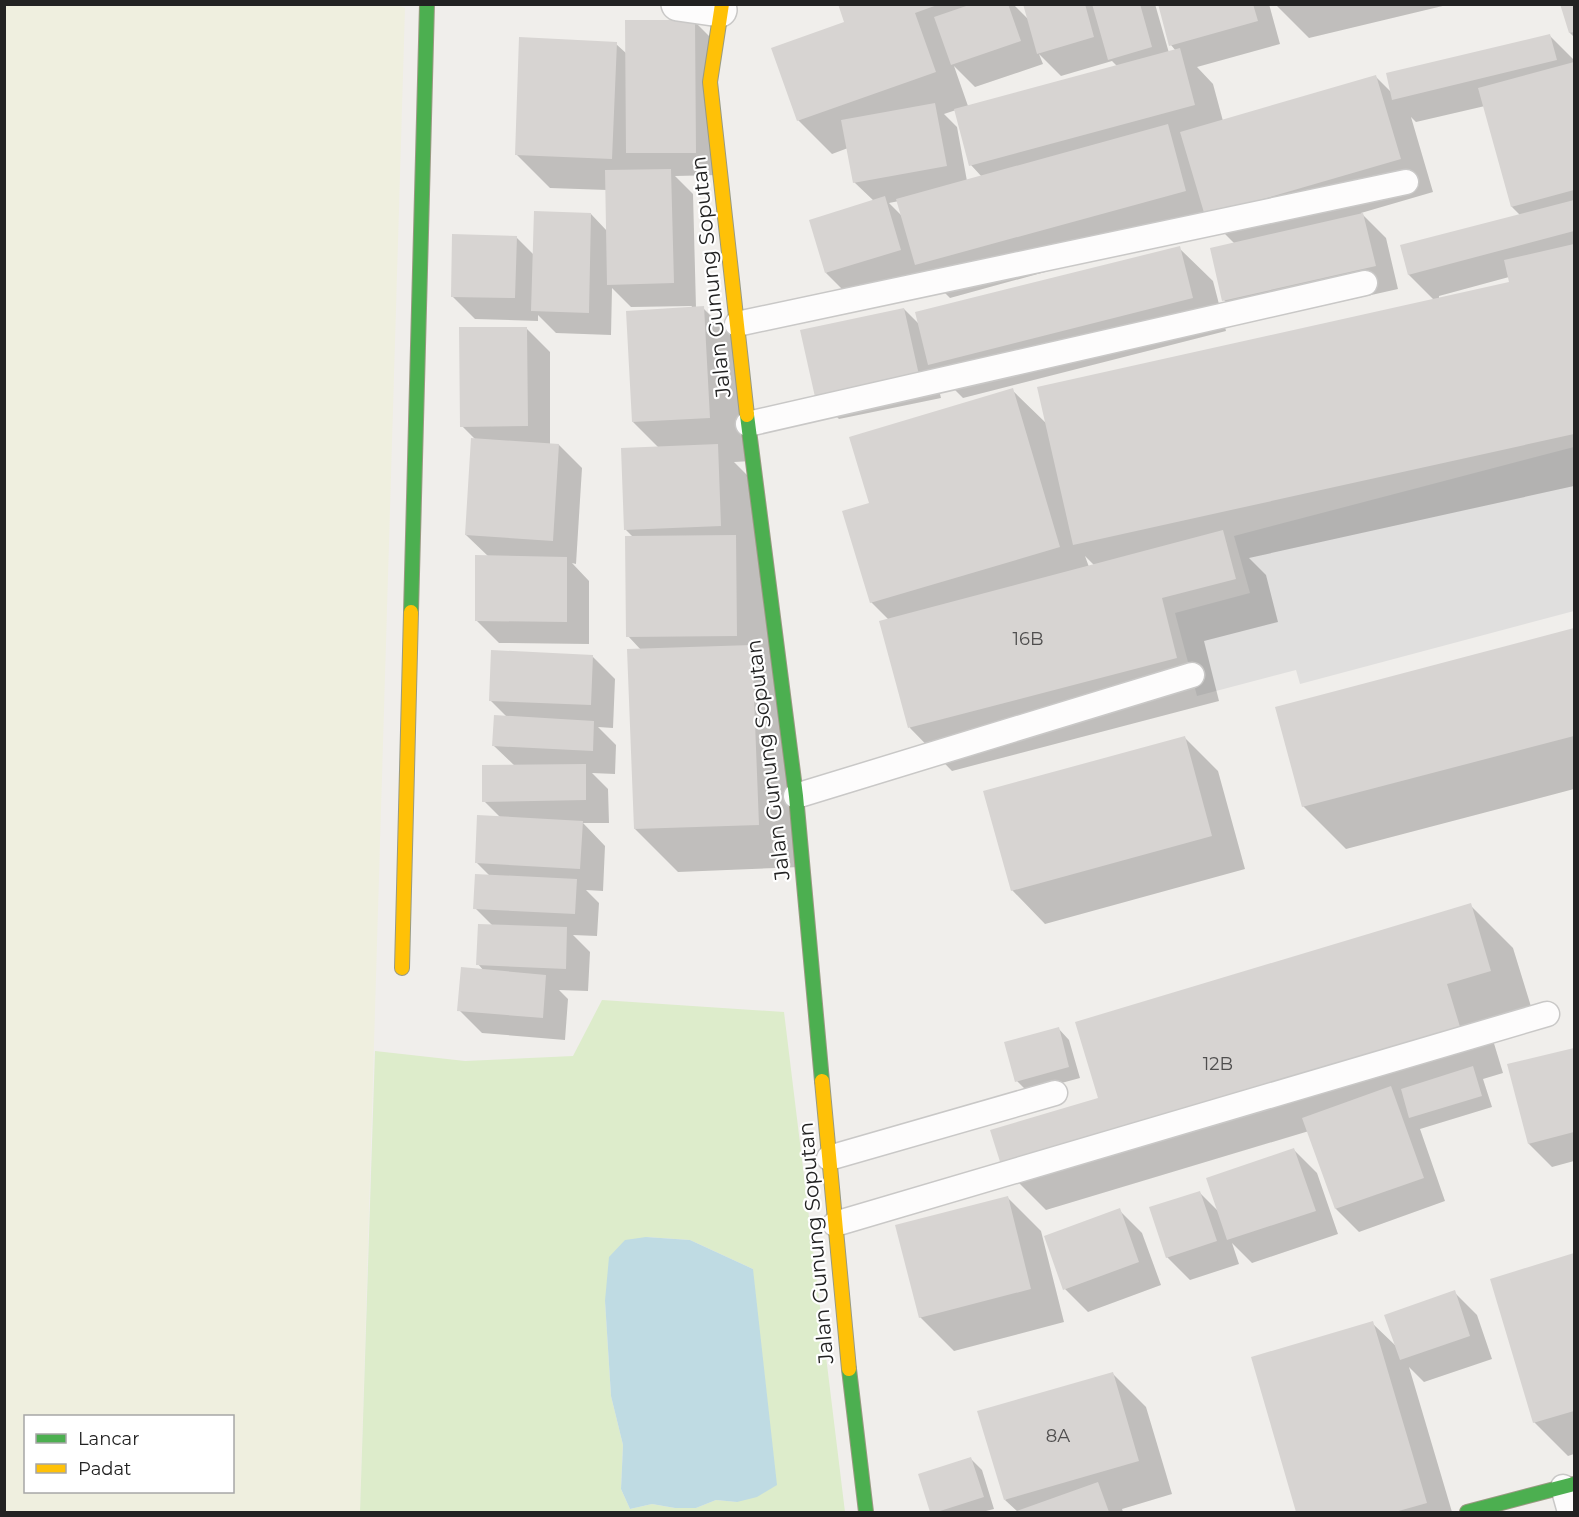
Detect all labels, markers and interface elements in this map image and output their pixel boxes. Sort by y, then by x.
street label: Jalan Gunung Soputan [685,155,736,400]
house number: 16B [1012,628,1044,650]
street label: Jalan Gunung Soputan [740,638,795,883]
house number: 12B [1203,1053,1233,1075]
street label: Jalan Gunung Soputan [792,1121,839,1366]
legend [24,1415,234,1493]
house number: 8A [1046,1425,1070,1447]
text: Lancar [78,1428,139,1450]
text: Padat [78,1458,131,1480]

